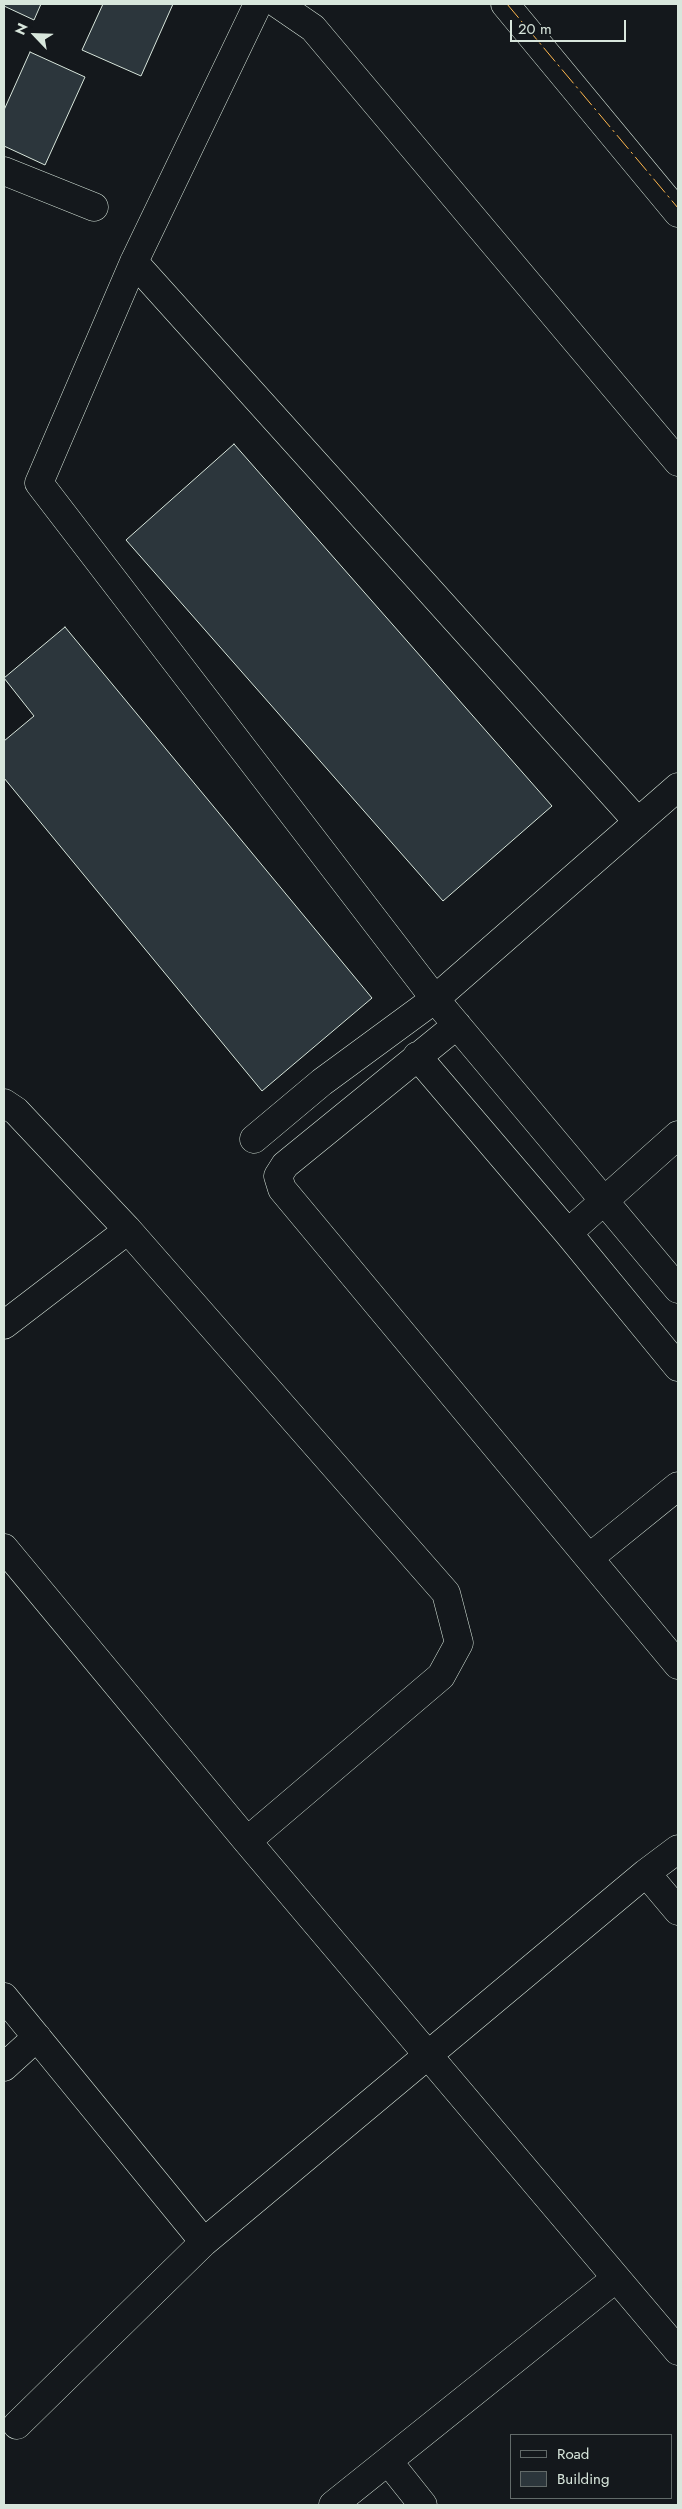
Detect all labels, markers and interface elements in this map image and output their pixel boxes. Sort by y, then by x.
north arrow [10,10,60,60]
scale bar [512,10,628,42]
text: 20 m [518,18,552,40]
text: N [10,20,33,38]
legend [510,2434,672,2499]
text: Road [557,2443,589,2465]
text: Building [557,2468,609,2490]

